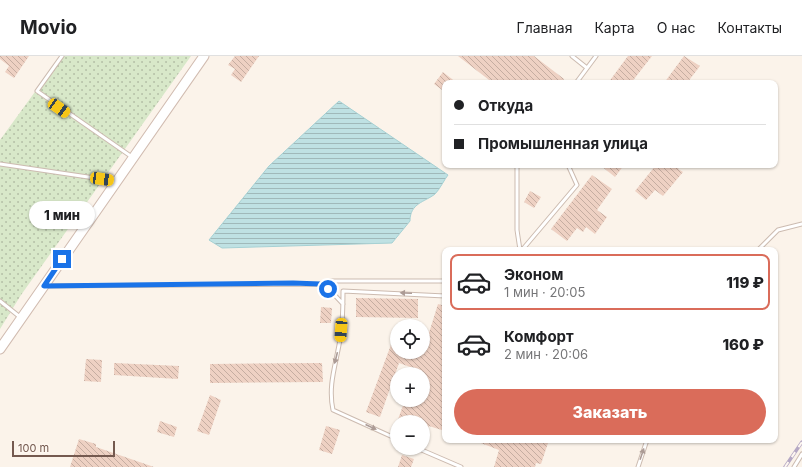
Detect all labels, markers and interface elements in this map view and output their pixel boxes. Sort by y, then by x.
text: Movio [20,16,77,39]
text: Главная [517,19,572,36]
text: Карта [594,19,635,36]
text: О нас [657,19,695,36]
text: Контакты [717,19,782,36]
car [46,96,72,120]
text: Откуда [478,96,533,115]
text: Промышленная улица [478,134,648,153]
car [89,171,115,187]
callout: 1 мин [29,201,95,229]
text: 1 мин [44,207,80,223]
route end [53,250,71,268]
icon: car [456,264,492,300]
text: Эконом [504,265,563,284]
text: 119 ₽ [726,273,764,292]
route start [319,280,337,298]
text: 1 мин · 20:05 [504,284,585,300]
one-way arrow [400,290,412,297]
car [334,318,348,342]
map controls [390,319,430,455]
button: locate [390,319,430,359]
icon: car [456,326,492,362]
text: Комфорт [504,327,574,346]
text: 160 ₽ [722,335,764,354]
text: 2 мин · 20:06 [504,346,588,362]
one-way arrow [333,352,339,364]
button: + [390,367,430,407]
button: Заказать [454,389,766,435]
button: − [390,415,430,455]
one-way arrow [365,424,376,430]
scale bar [12,439,115,458]
text: 100 m [18,441,49,455]
one-way arrow [640,447,646,459]

